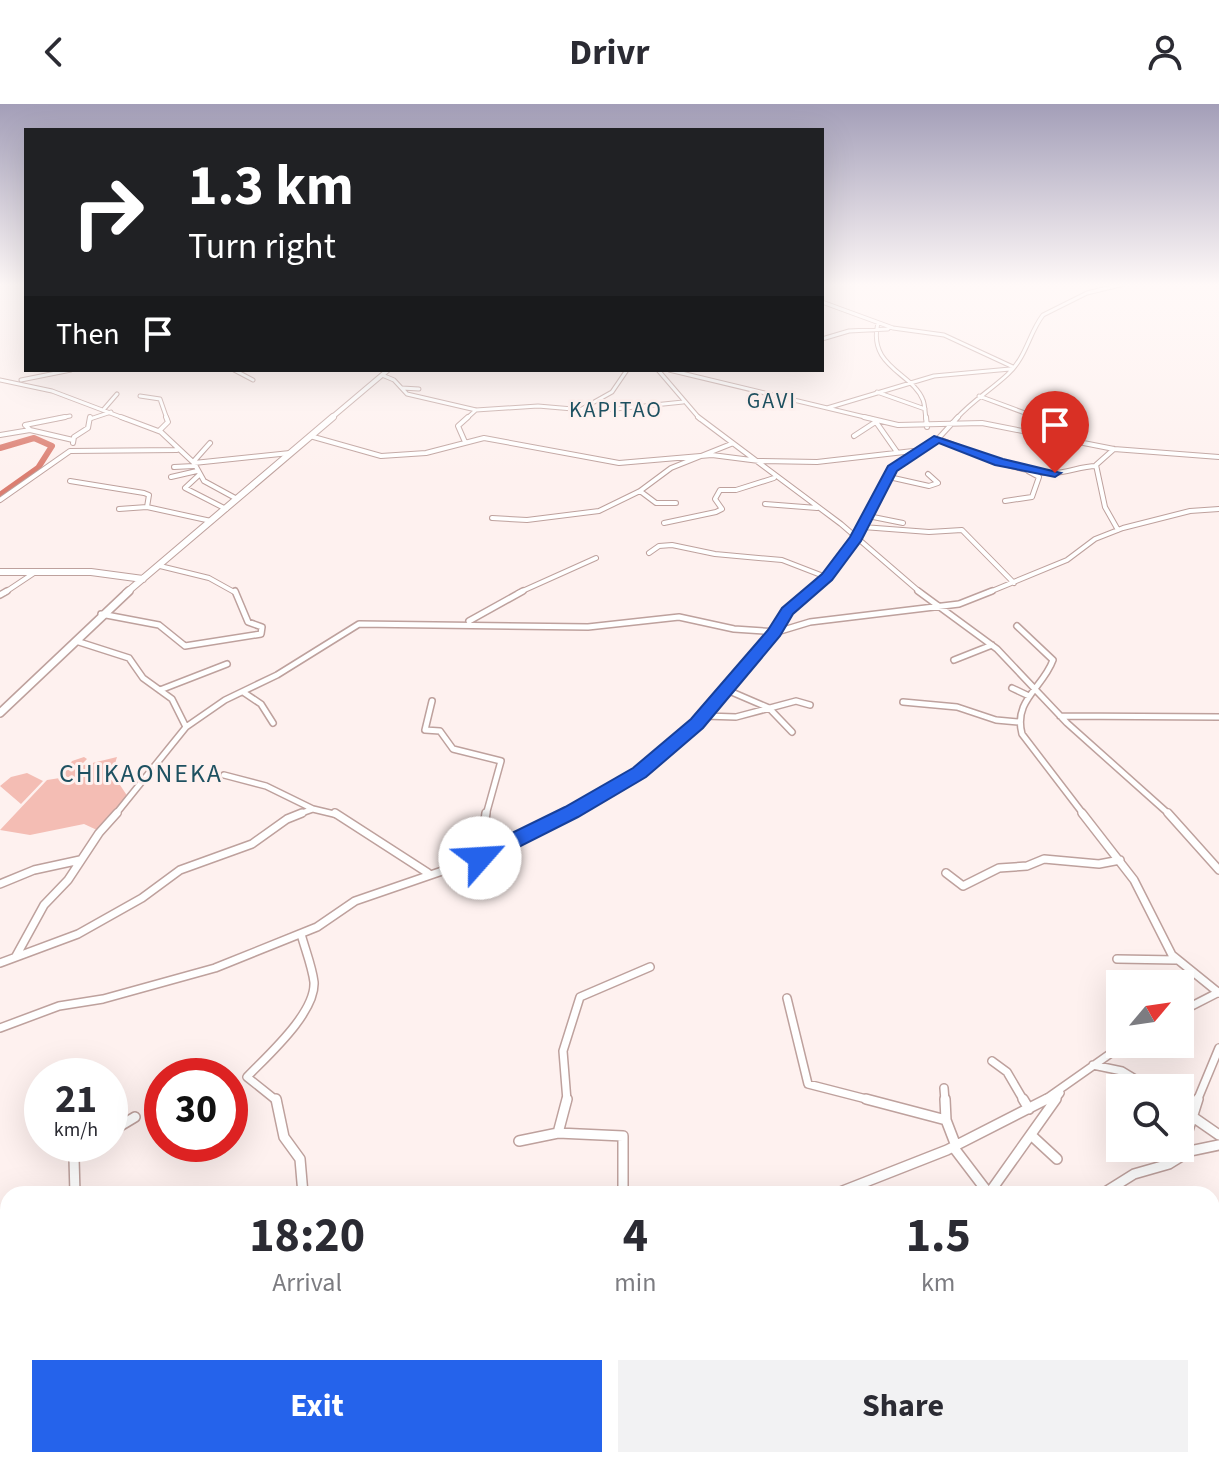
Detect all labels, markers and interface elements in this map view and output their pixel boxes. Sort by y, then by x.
text: Drivr [569,27,650,78]
icon: back [32,30,76,74]
icon: person [1143,30,1187,74]
text: 1.3 km [188,147,354,226]
icon: right [56,160,160,264]
text: Turn right [188,221,336,272]
icon: arrive [136,312,180,356]
text: Then [56,313,120,356]
district label: GAVI [747,385,797,417]
pin [1021,391,1089,473]
district label: KAPITAO [569,394,663,426]
icon: arrive [1033,403,1077,447]
district label: CHIKAONEKA [59,755,223,792]
position arrow [438,816,522,900]
north arrow [1106,970,1194,1058]
map controls [1106,970,1194,1162]
speed limit sign: 30 [144,1058,248,1162]
text: 21 [55,1071,97,1128]
button: search [1106,1074,1194,1162]
text: km/h [54,1116,98,1144]
text: 18:20 [249,1202,365,1270]
text: 4 [623,1202,648,1270]
text: 1.5 [906,1202,971,1270]
text: Arrival [272,1264,342,1301]
text: min [614,1264,656,1301]
text: km [921,1264,955,1301]
button: Exit [32,1360,602,1452]
button: Share [618,1360,1188,1452]

